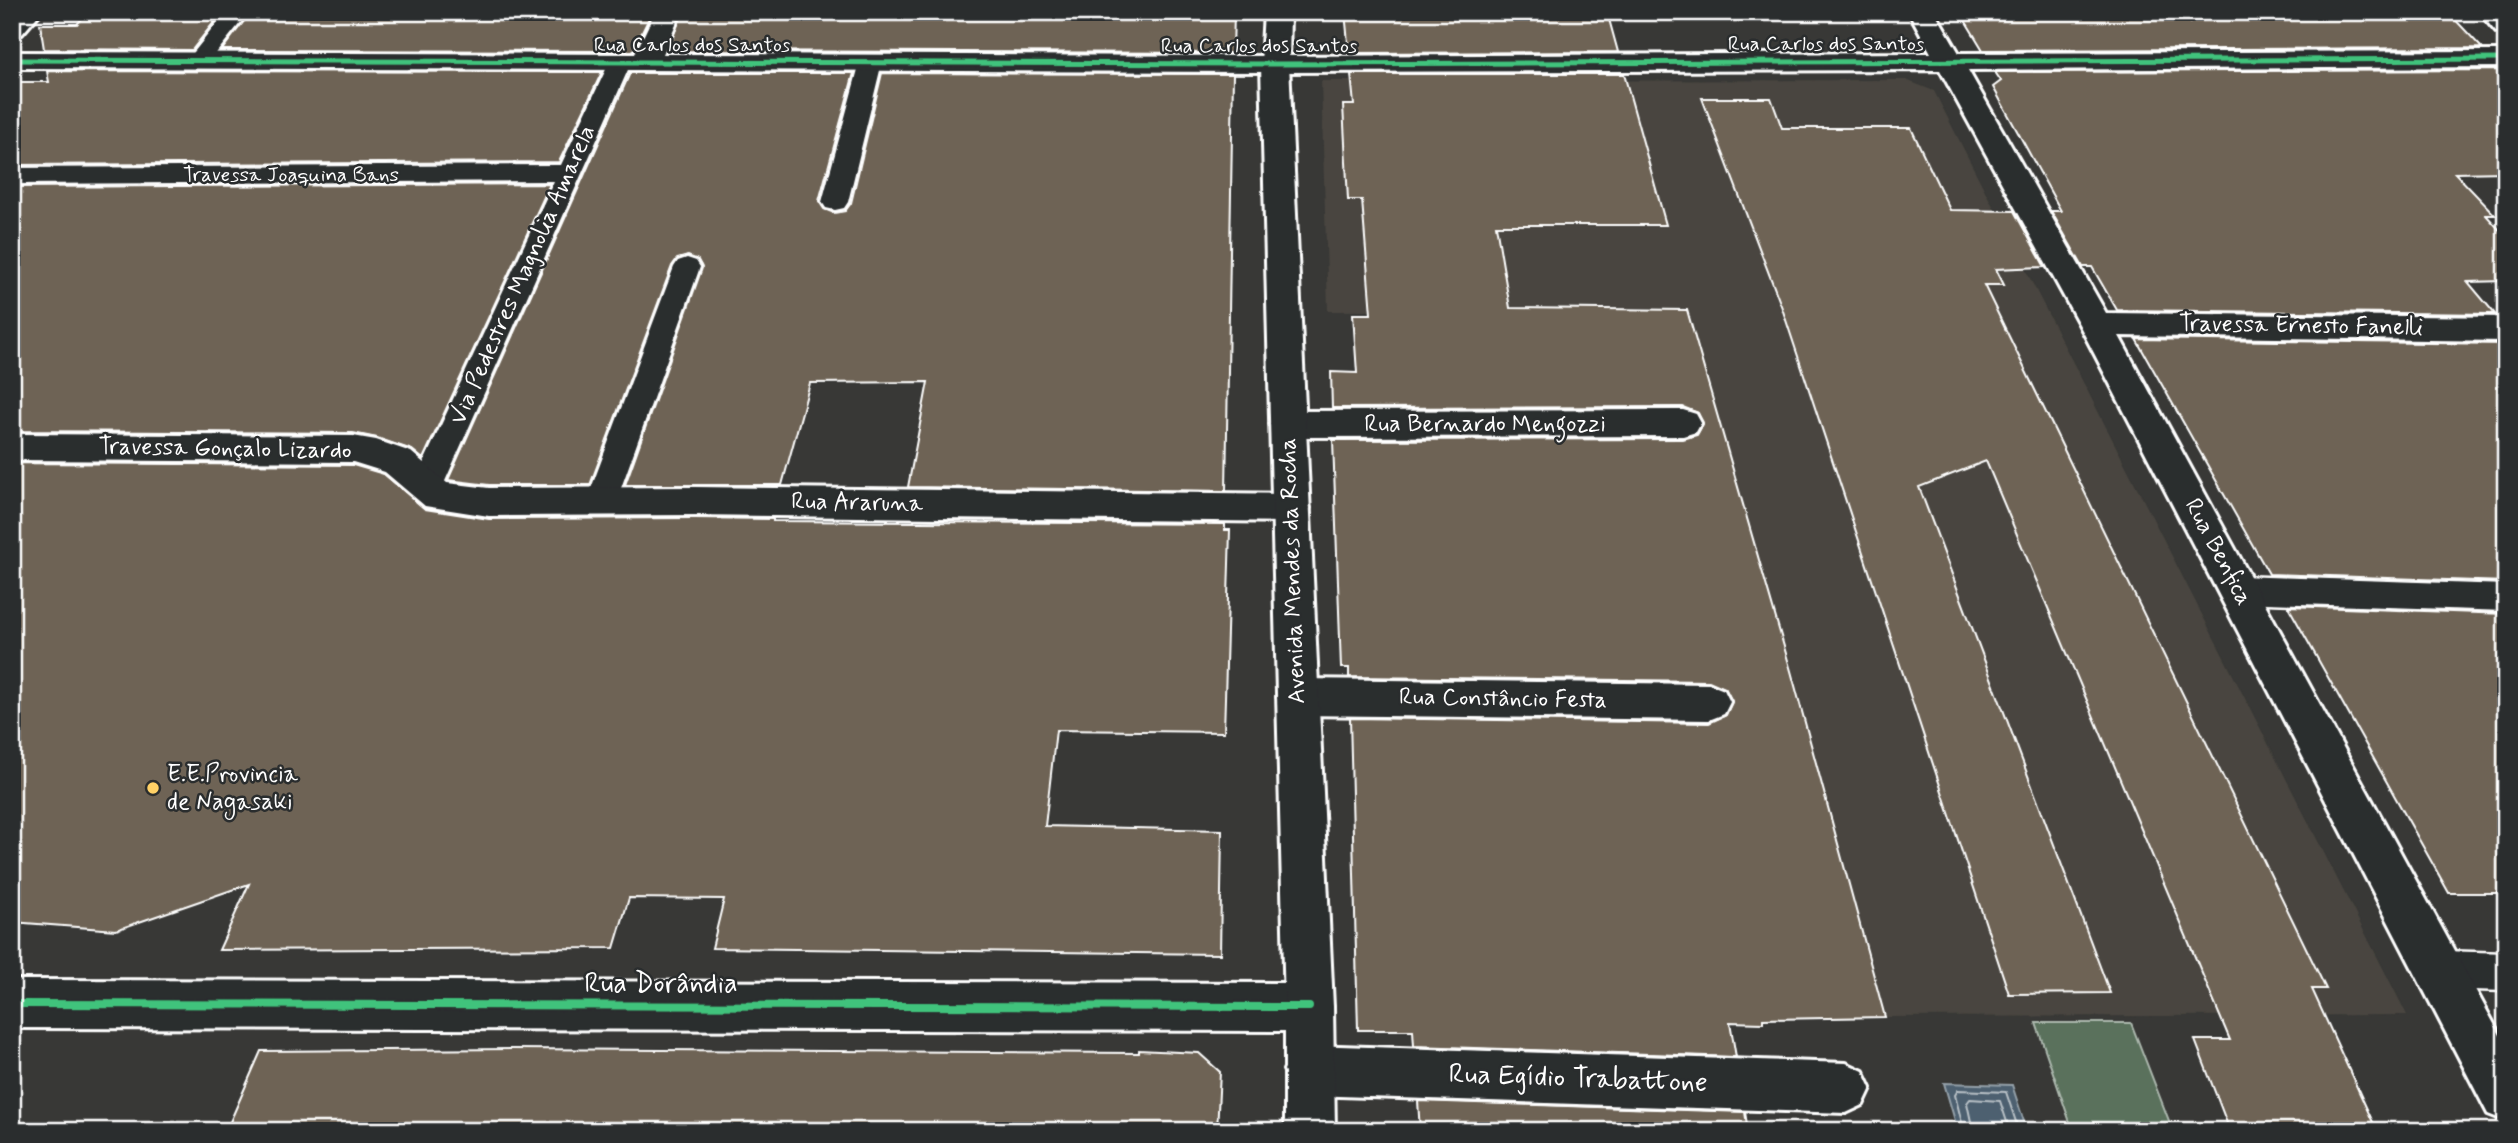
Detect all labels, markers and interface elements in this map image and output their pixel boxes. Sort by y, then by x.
street label: Rua Carlos dos Santos [1728,30,1924,58]
street label: Rua Carlos dos Santos [594,31,790,59]
street label: Rua Carlos dos Santos [1161,32,1357,60]
street label: Via Pedestres Magnolia Amarela [443,120,603,430]
street label: Travessa Joaquina Bans [183,161,399,189]
street label: Travessa Ernesto Fanelli [2179,308,2423,344]
street label: Rua Bernardo Mengozzi [1364,409,1606,443]
street label: Travessa Gonçalo Lizardo [98,431,352,467]
street label: Avenida Mendes da Rocha [1273,437,1313,705]
street label: Rua Araruna [791,486,924,520]
street label: Rua Benfica [2177,493,2259,611]
street label: Rua Constâncio Festa [1399,682,1607,716]
place label: E.E.Provincia de Nagasaki [167,759,299,820]
marker: E.E.Provincia de Nagasaki [145,780,161,796]
street label: Rua Dorândia [584,966,738,1003]
street label: Rua Egídio Trabattone [1448,1056,1708,1102]

